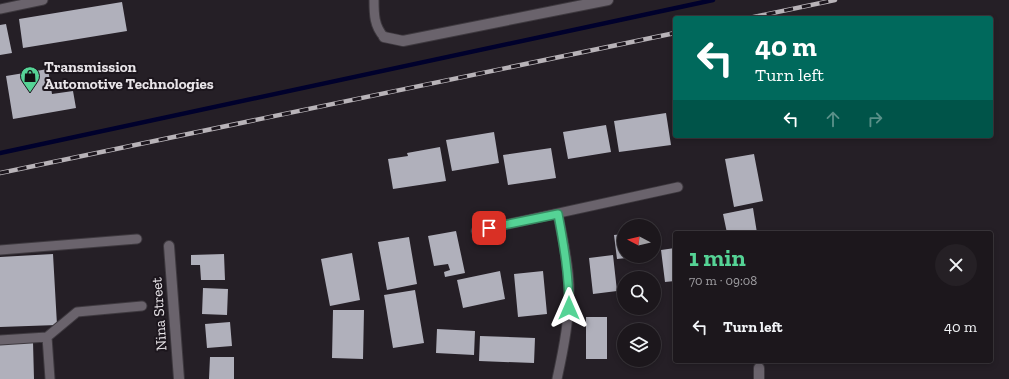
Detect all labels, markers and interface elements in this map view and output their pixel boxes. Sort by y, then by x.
text: 40 m [755,30,817,63]
icon: left [689,32,741,84]
place label: Transmission Automotive Technologies [44,58,214,93]
text: Turn left [755,64,824,86]
shop icon: Transmission Automotive Technologies [19,65,41,93]
icon: left [780,108,802,130]
icon: ahead [822,108,844,130]
icon: right [864,108,886,130]
pin [472,211,506,245]
icon: arrive [478,217,500,239]
north arrow [617,219,661,263]
map controls [617,219,661,367]
text: 1 min [689,243,746,272]
button: close [935,244,977,286]
button: search [617,271,661,315]
text: 70 m · 09:08 [689,273,757,288]
street label: Nina Street [147,276,171,351]
position arrow [548,287,590,329]
icon: left [689,316,711,338]
text: Turn left [723,318,783,336]
text: 40 m [944,318,977,336]
button: layers [617,323,661,367]

